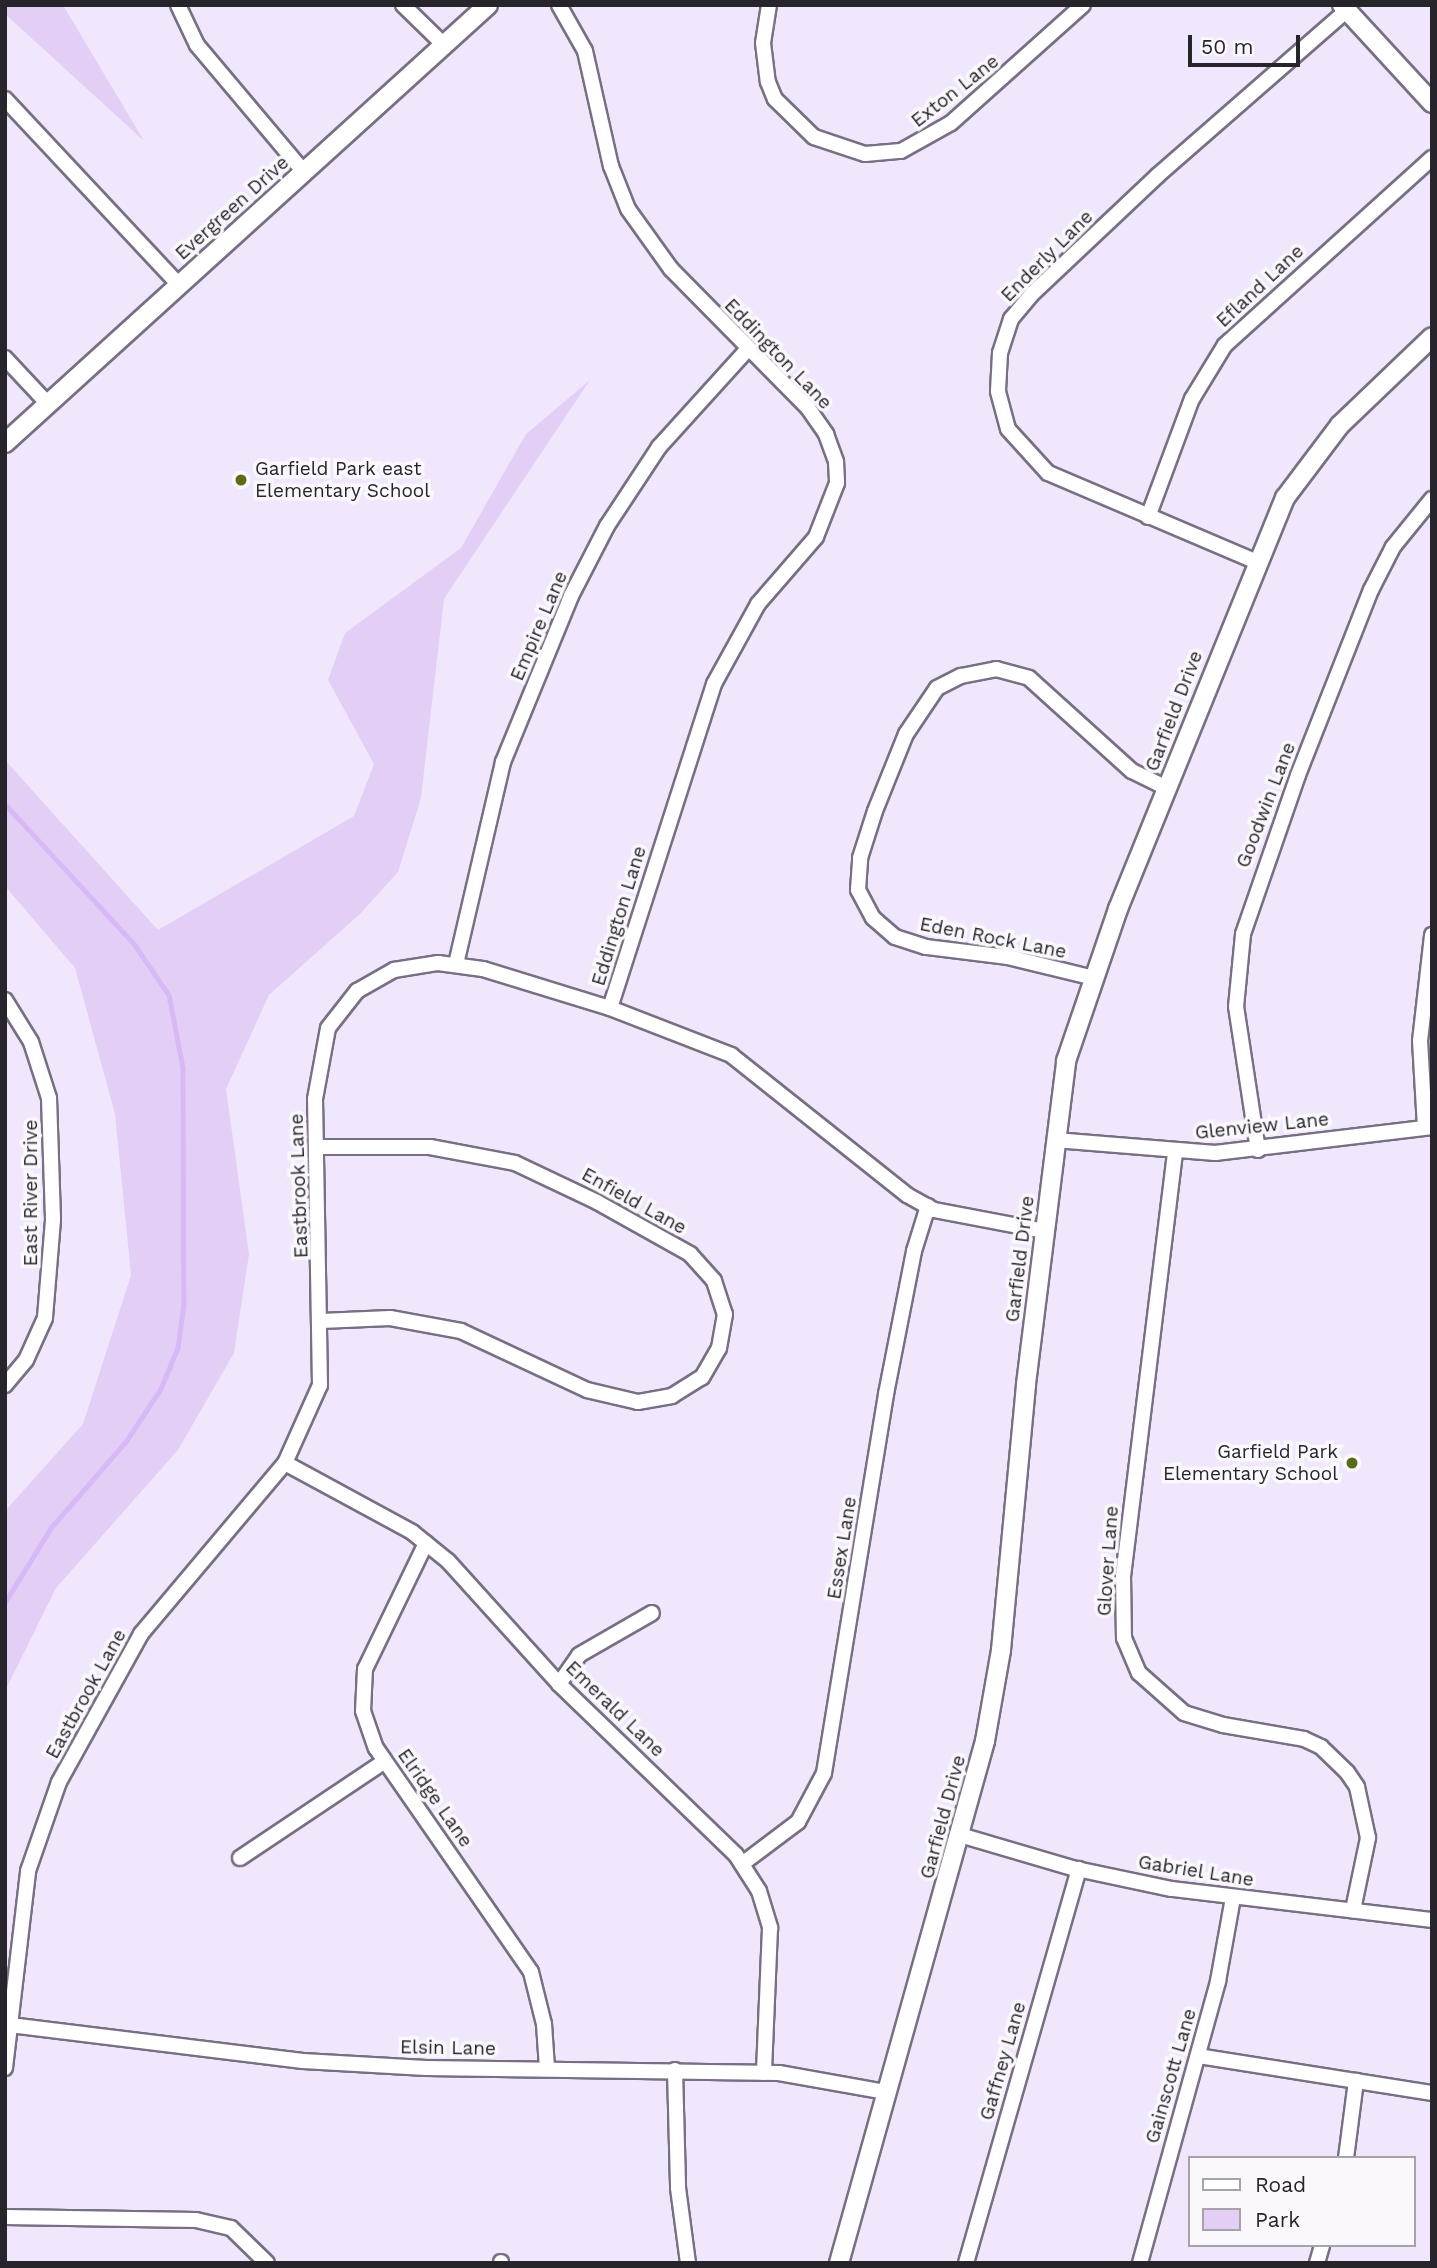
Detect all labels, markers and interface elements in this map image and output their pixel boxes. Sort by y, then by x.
scale bar [1192,21,1304,65]
text: 50 m [1201,34,1253,59]
street label: Exton Lane [907,50,1003,132]
street label: Evergreen Drive [171,151,293,265]
street label: Enderly Lane [996,205,1098,307]
street label: Efland Lane [1212,240,1308,332]
street label: Eddington Lane [719,294,837,414]
place label: Garfield Park east Elementary School [255,458,431,502]
marker: Garfield Park east Elementary School [233,472,249,488]
street label: Empire Lane [506,568,572,684]
street label: Garfield Drive [1141,648,1207,774]
street label: Goodwin Lane [1232,739,1300,871]
street label: Eddington Lane [587,843,651,989]
street label: Eden Rock Lane [918,913,1068,963]
street label: Glenview Lane [1194,1108,1330,1144]
street label: Eastbrook Lane [285,1113,313,1259]
street label: East River Drive [20,1119,42,1267]
street label: Enfield Lane [578,1163,690,1239]
street label: Garfield Drive [1001,1194,1039,1324]
place label: Garfield Park Elementary School [1162,1441,1338,1485]
marker: Garfield Park Elementary School [1344,1455,1360,1471]
street label: Essex Lane [823,1495,861,1601]
street label: Glover Lane [1093,1505,1123,1617]
street label: Eastbrook Lane [41,1625,131,1763]
street label: Emerald Lane [561,1656,669,1762]
street label: Elridge Lane [393,1744,477,1852]
street label: Garfield Drive [916,1753,970,1881]
street label: Gabriel Lane [1136,1851,1256,1891]
street label: Gaffney Lane [975,1999,1031,2123]
street label: Gainscott Lane [1141,2006,1201,2146]
street label: Elsin Lane [400,2036,496,2060]
legend [1188,2156,1416,2247]
text: Road [1255,2172,1306,2197]
text: Park [1255,2207,1300,2232]

